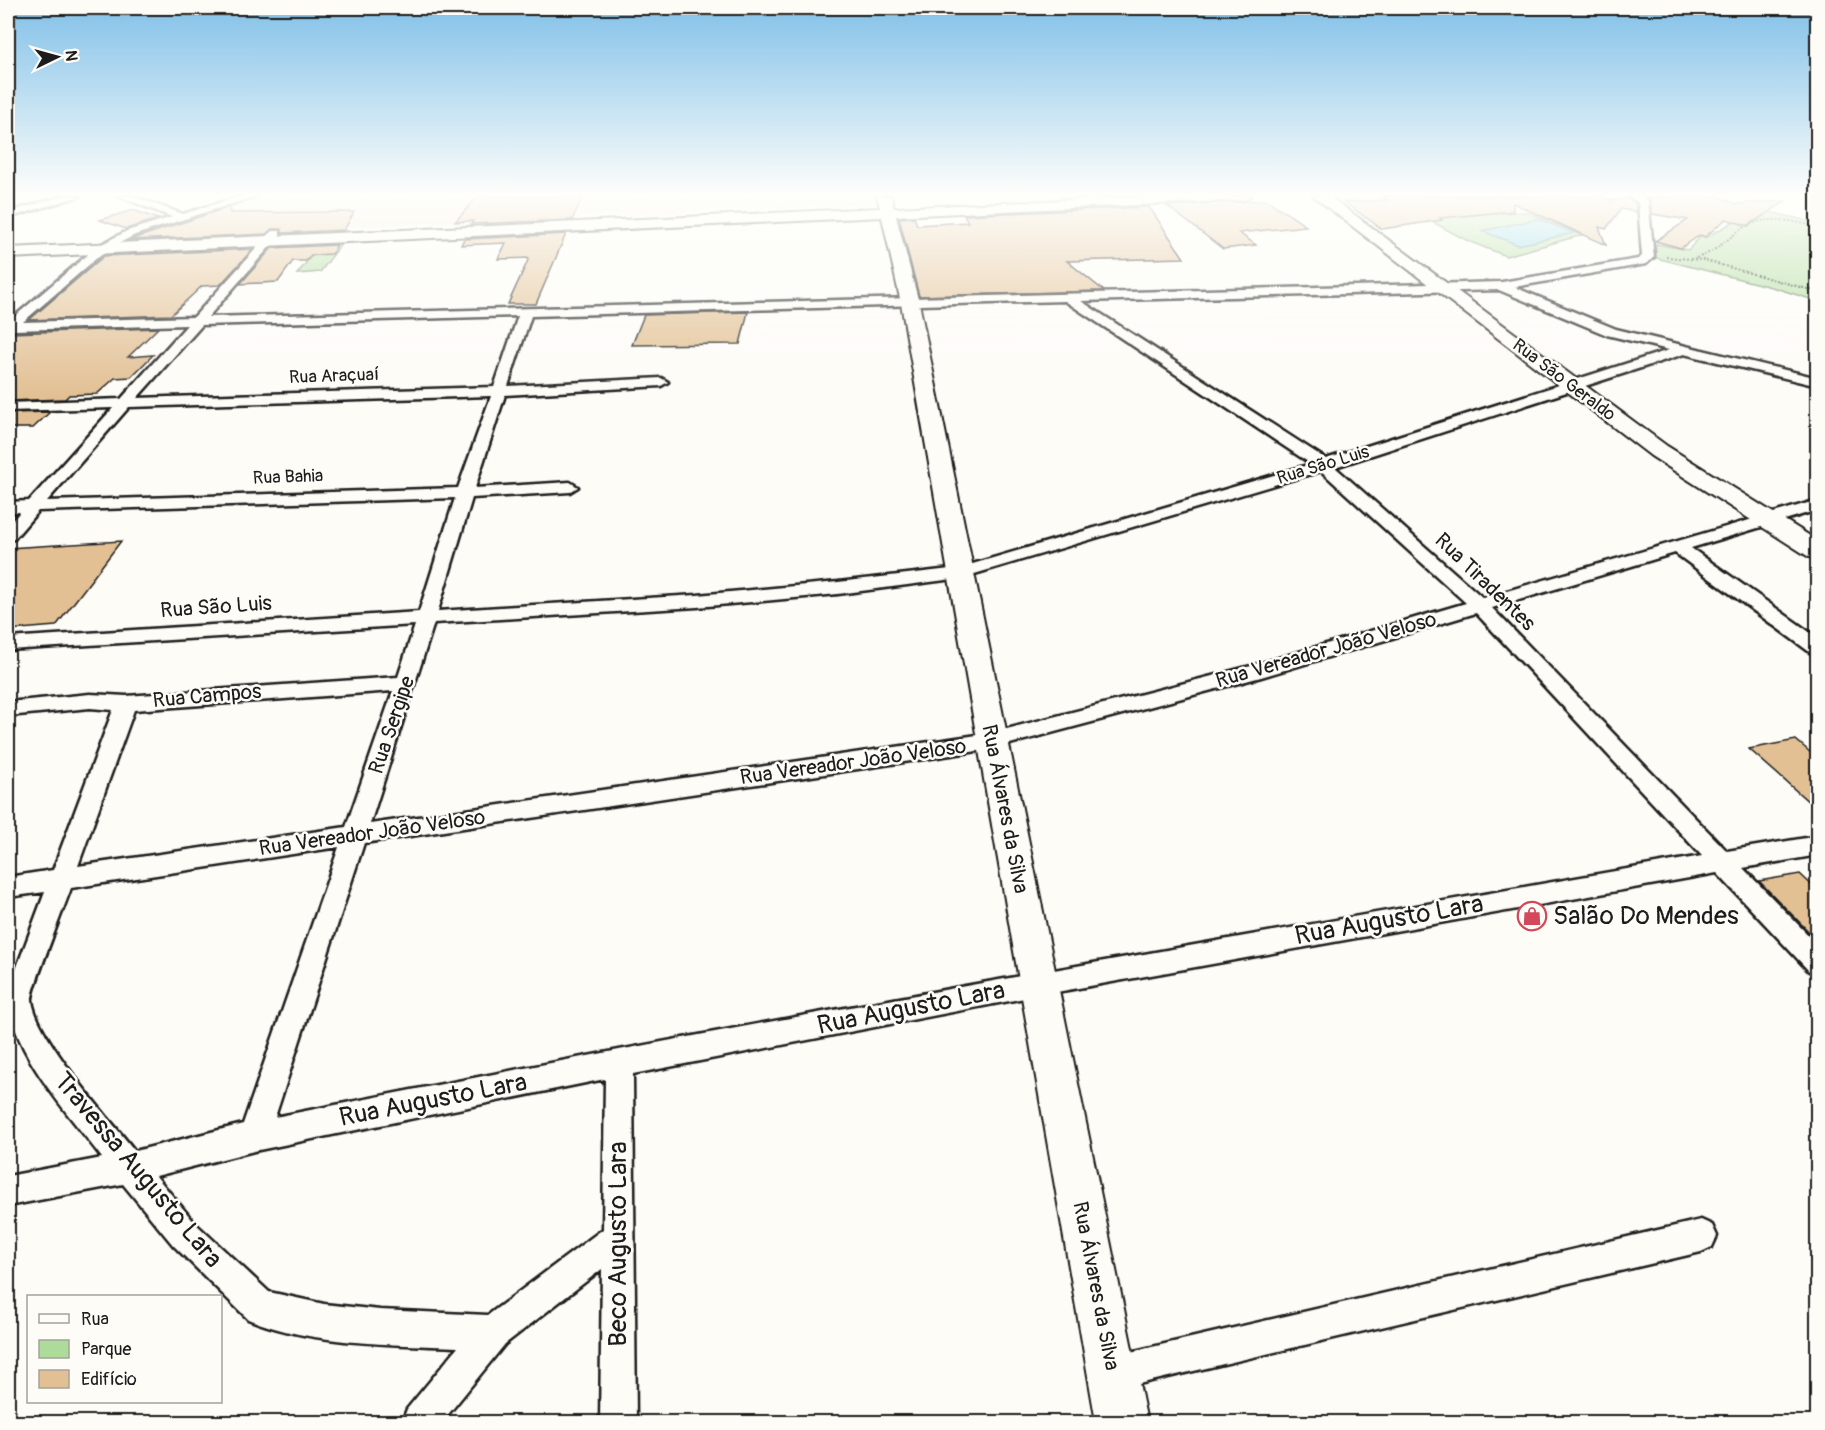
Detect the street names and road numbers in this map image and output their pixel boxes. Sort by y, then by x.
street label: Rua São Geraldo [1508,334,1620,426]
street label: Rua Araçuaí [289,363,379,389]
street label: Rua São Luis [1274,440,1372,490]
street label: Rua Bahia [252,464,324,490]
street label: Rua Tiradentes [1429,527,1542,637]
street label: Rua São Luis [159,590,273,624]
street label: Rua Vereador João Veloso [1213,606,1439,694]
street label: Rua Sergipe [363,672,422,777]
street label: Rua Campos [152,678,263,714]
street label: Rua Álvares da Silva [975,722,1035,896]
street label: Rua Vereador João Veloso [738,733,968,791]
street label: Rua Vereador João Veloso [257,804,487,862]
street label: Rua Augusto Lara [1292,888,1486,952]
street label: Rua Augusto Lara [814,974,1008,1042]
street label: Travessa Augusto Lara [47,1066,229,1274]
street label: Rua Augusto Lara [336,1066,530,1134]
street label: Beco Augusto Lara [602,1141,634,1347]
street label: Rua Álvares da Silva [1066,1199,1126,1373]

